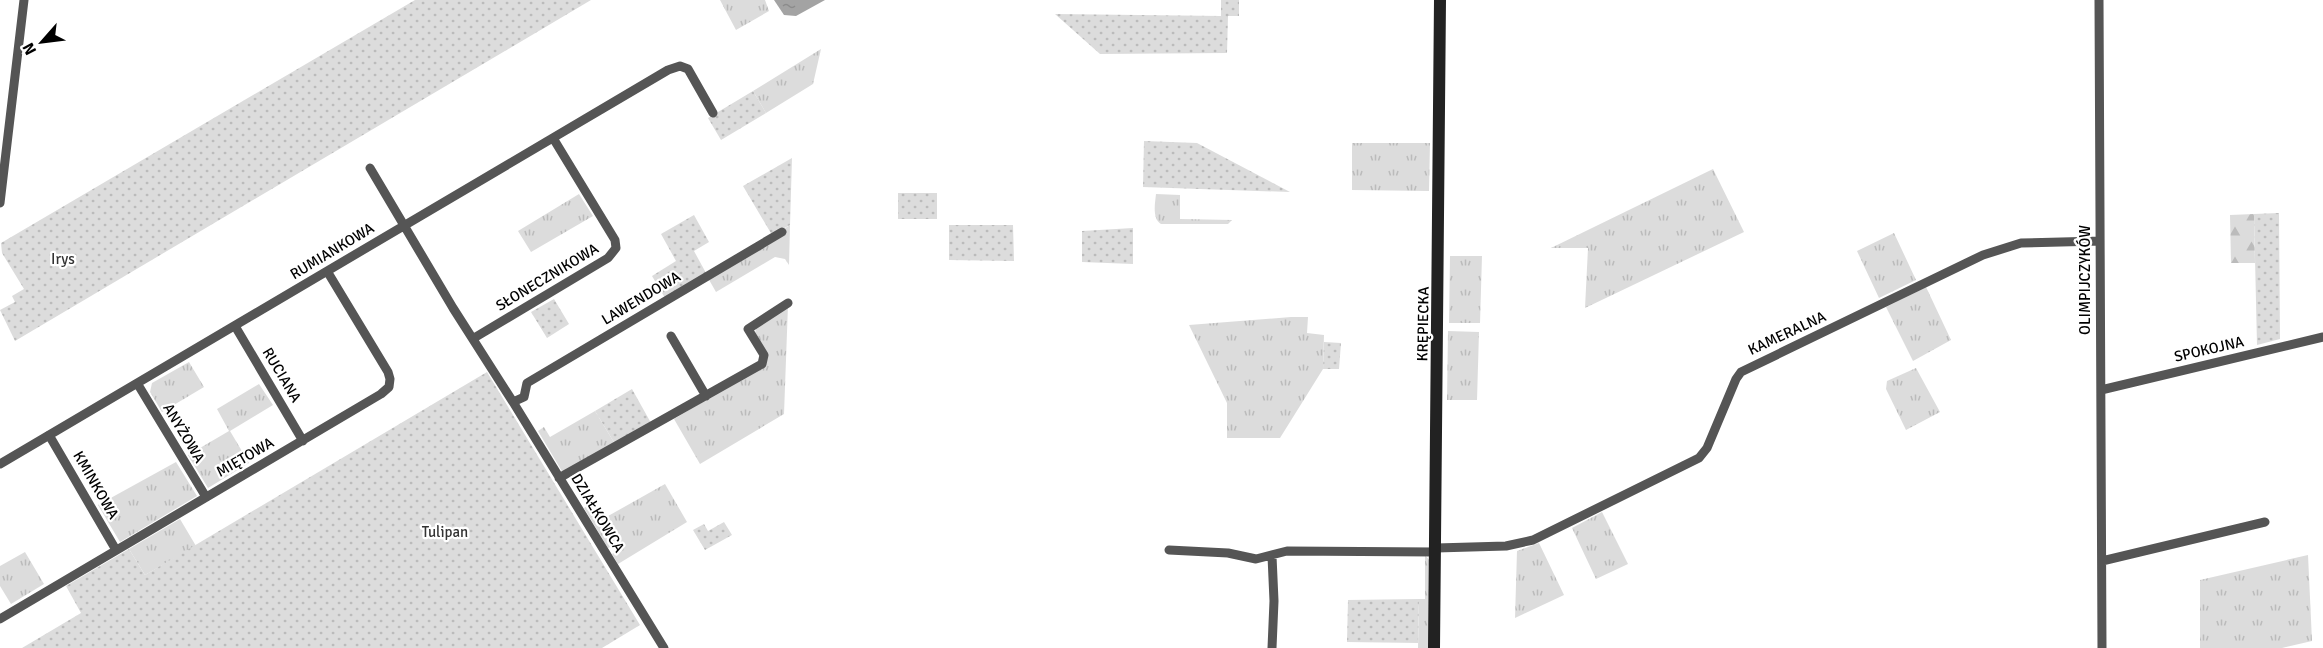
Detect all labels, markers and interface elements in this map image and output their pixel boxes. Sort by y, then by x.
north arrow [12,12,72,72]
text: N [18,39,41,58]
street label: RUMIANKOWA [287,219,377,283]
street label: OLIMPIJCZYKÓW [2075,225,2094,335]
street label: SŁONECZNIKOWA [492,239,602,315]
park label: Irys [51,250,75,268]
street label: LAWENDOWA [598,267,684,329]
street label: KRĘPIECKA [1413,286,1433,362]
street label: KAMERALNA [1745,307,1829,359]
street label: SPOKOJNA [2172,332,2246,366]
street label: RUCIANA [259,344,305,406]
street label: ANYŻOWA [159,400,209,466]
street label: MIĘTOWA [213,433,277,481]
street label: KMINKOWA [69,448,123,522]
street label: DZIAŁKOWCA [567,470,629,556]
park label: Tulipan [422,523,468,541]

